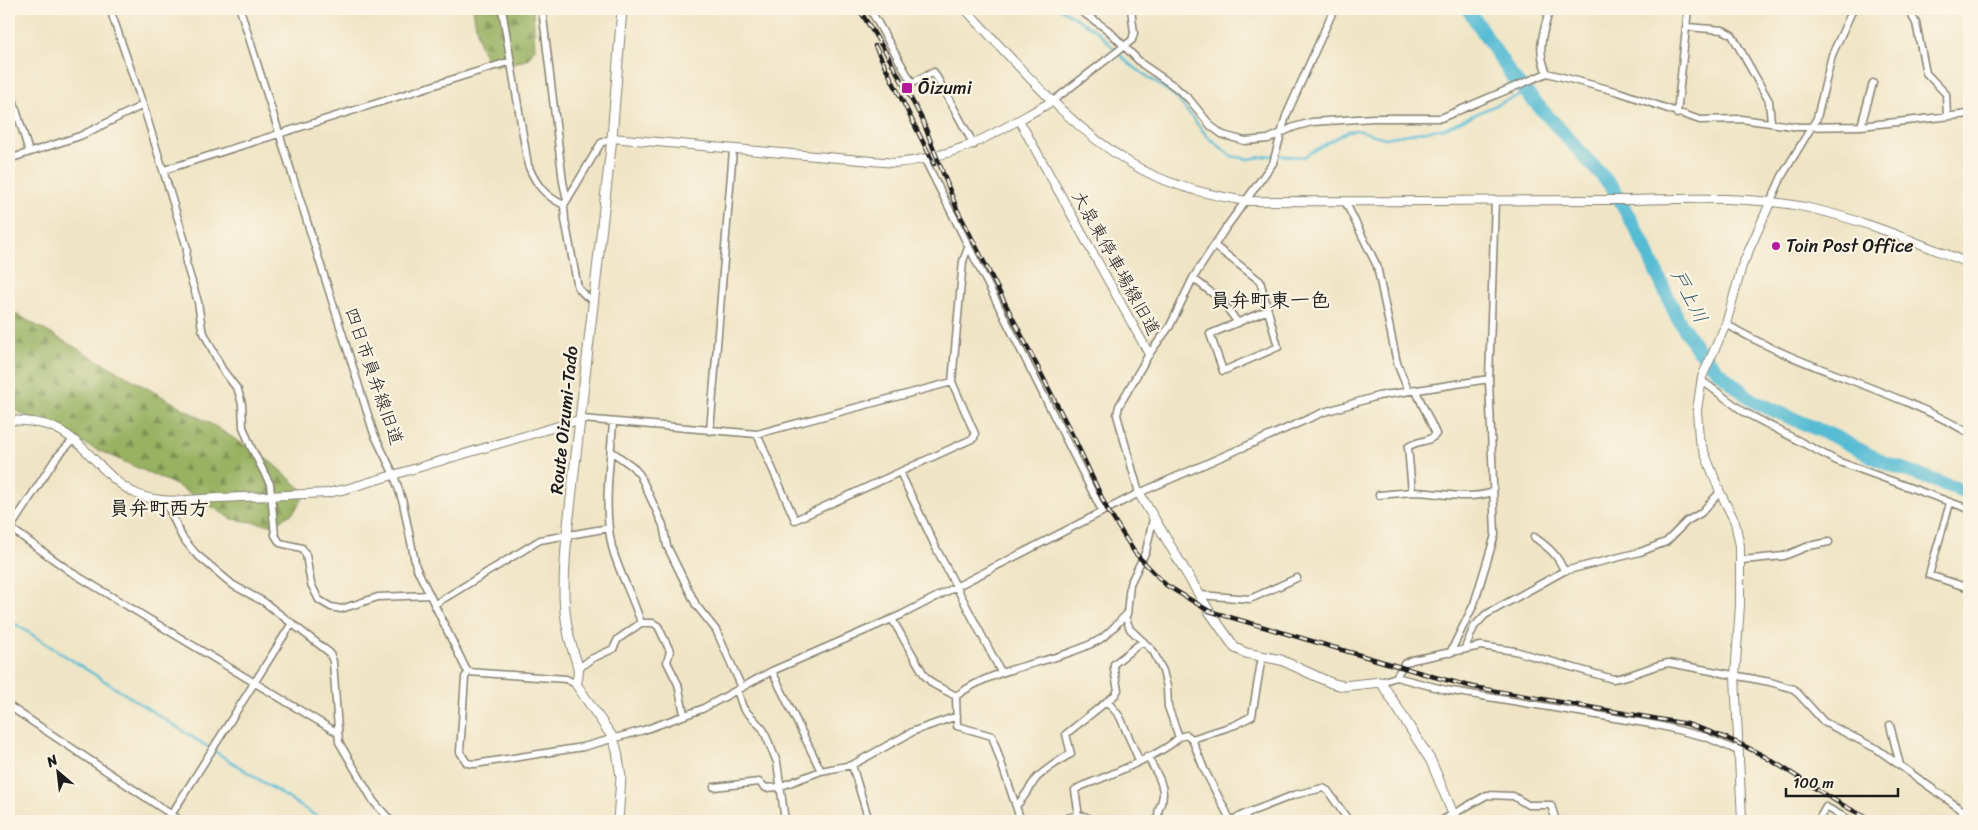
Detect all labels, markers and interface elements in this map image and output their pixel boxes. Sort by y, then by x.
place label: Ōizumi [918,72,973,104]
marker: Ōizumi [900,81,914,95]
street label: 大泉東停車場線旧道 [1063,184,1169,342]
place label: Toin Post Office [1786,230,1913,262]
marker: Toin Post Office [1770,240,1782,252]
water label: 戸上川 [1662,263,1717,329]
district label: 員弁町東一色 [1210,283,1330,318]
street label: 四日市員弁線旧道 [335,303,413,449]
street label: Route Oizumi-Tado [540,344,588,496]
district label: 員弁町西方 [109,491,209,526]
north arrow [32,748,82,798]
text: N [41,748,63,775]
scale bar [1786,765,1898,797]
text: 100 m [1793,770,1834,796]

